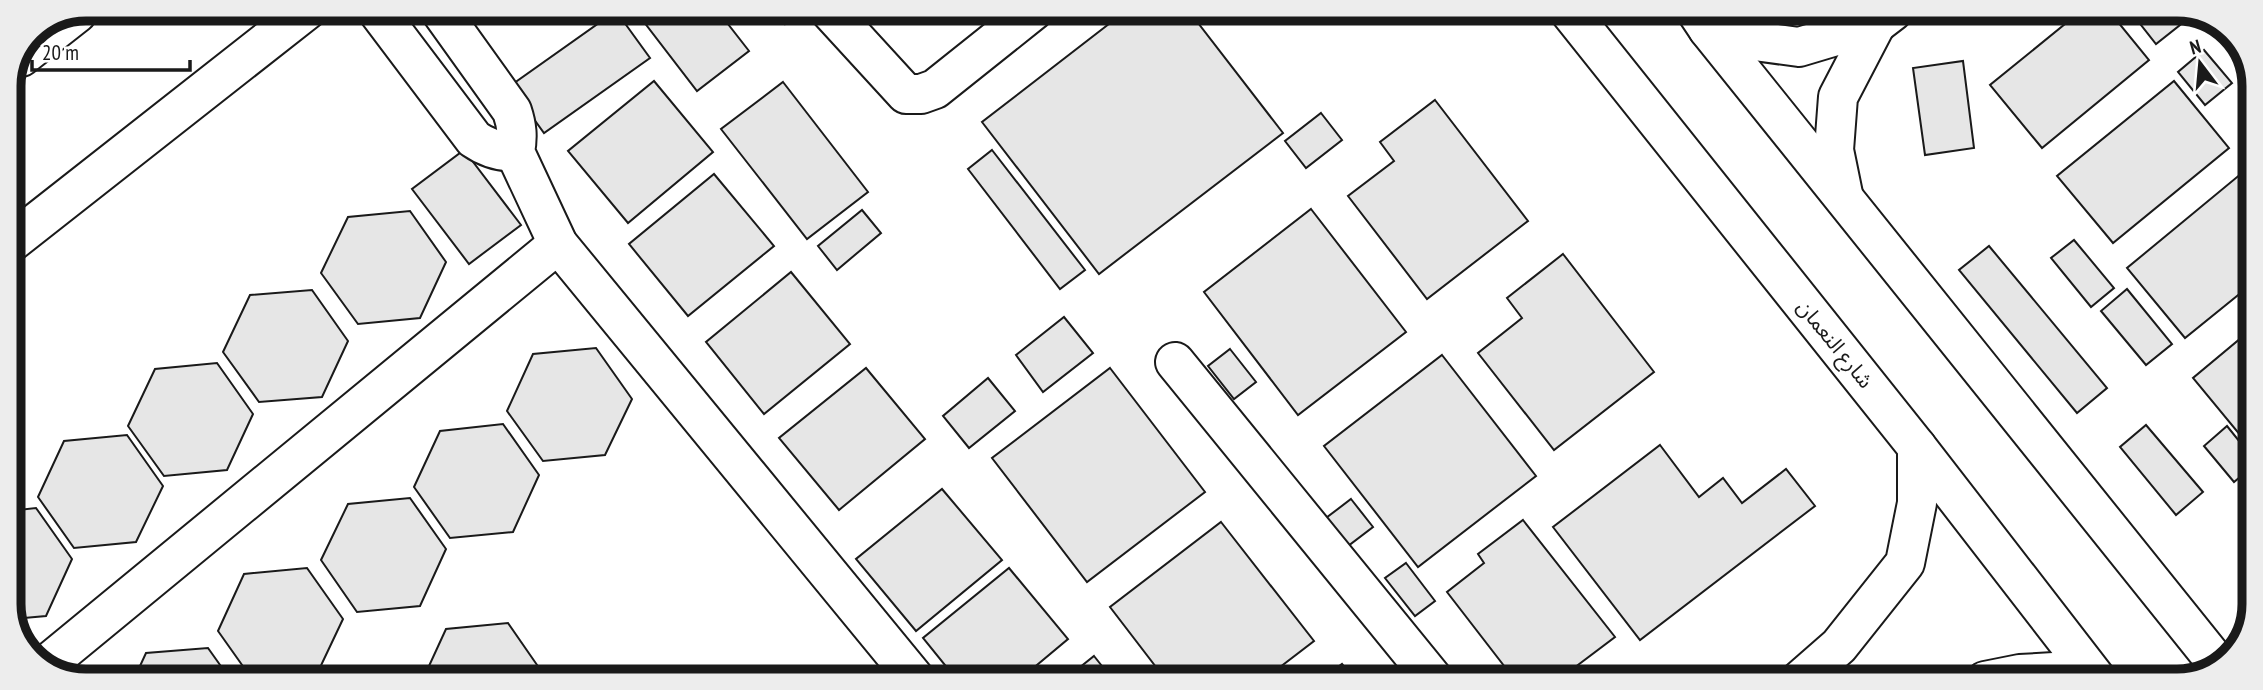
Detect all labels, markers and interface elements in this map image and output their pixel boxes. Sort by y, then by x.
scale bar [32,28,189,72]
north arrow [2165,28,2235,98]
text: N [2187,34,2204,60]
text: 20 m [42,39,79,66]
street label: شارع النعمان [1790,294,1879,395]

